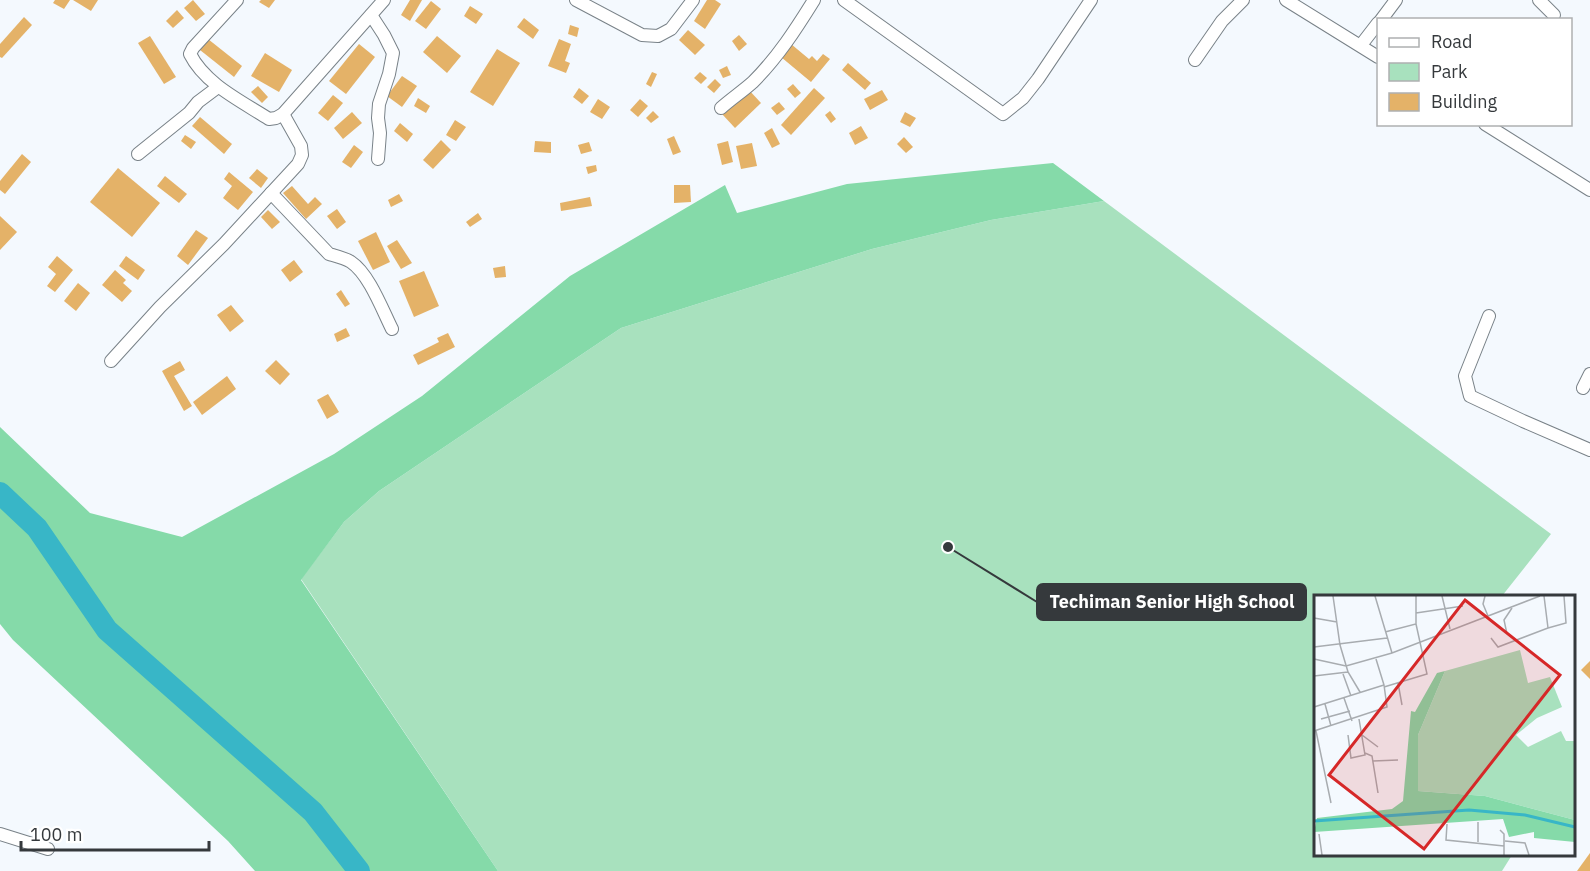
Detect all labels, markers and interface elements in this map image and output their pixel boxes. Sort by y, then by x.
legend [1377,18,1572,126]
text: Road [1431,30,1472,53]
text: Park [1431,60,1468,83]
text: Building [1431,90,1498,113]
callout: Techiman Senior High School [1037,584,1306,620]
text: Techiman Senior High School [1050,590,1295,613]
inset map [1314,595,1575,856]
scale bar [21,814,208,852]
text: 100 m [30,823,82,846]

